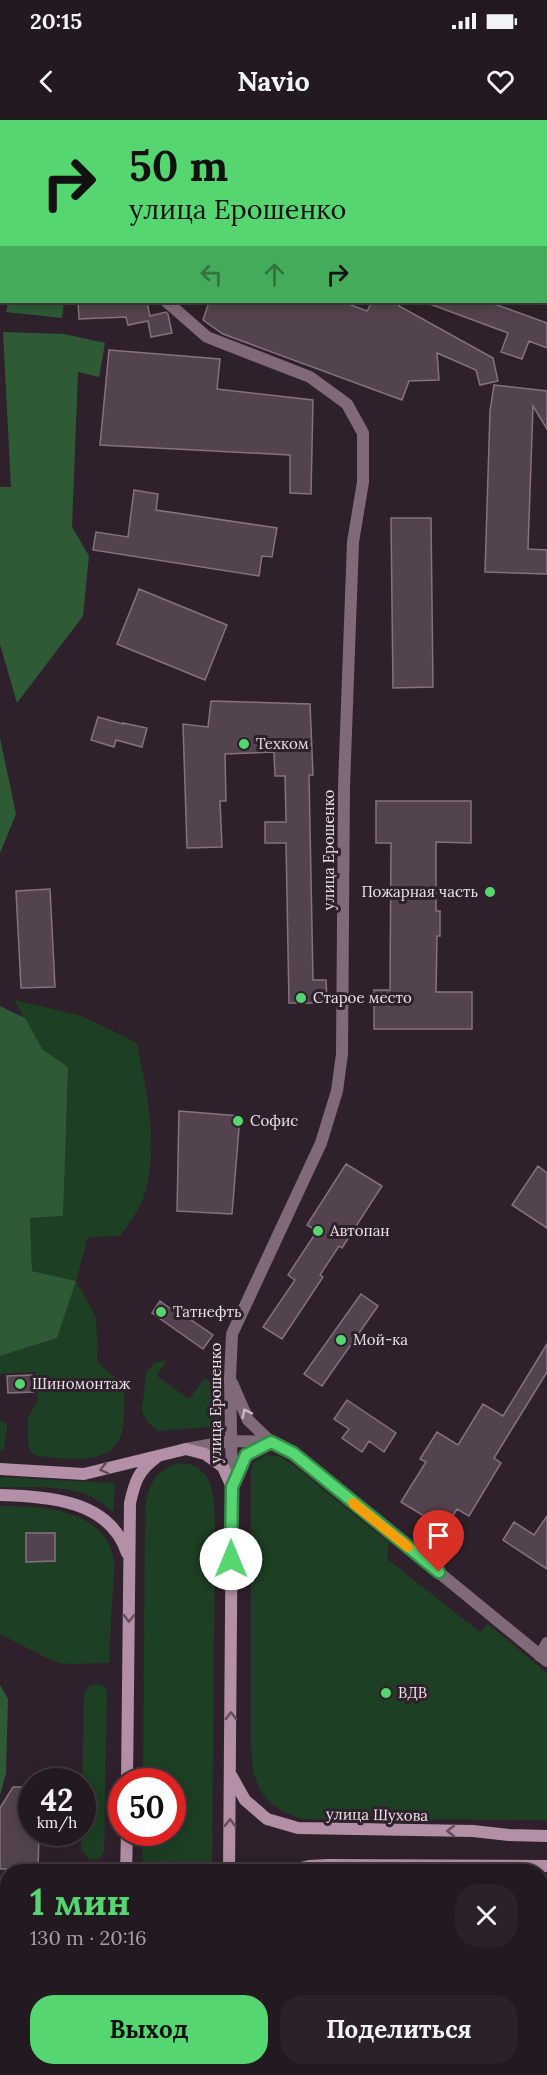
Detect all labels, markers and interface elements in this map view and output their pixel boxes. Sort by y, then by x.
text: 20:15 [30,7,82,35]
text: Navio [237,64,310,98]
icon: back [30,65,63,98]
icon: heart [484,65,517,98]
text: 50 m [129,139,228,193]
icon: right [30,144,108,222]
text: улица Ерошенко [129,192,346,226]
icon: left [195,258,228,291]
icon: ahead [258,258,291,291]
icon: right [321,258,354,291]
place label: Техком [256,734,309,753]
marker: Техком [237,737,251,751]
street label: улица Ерошенко [319,789,338,910]
place label: Пожарная часть [362,882,478,901]
marker: Пожарная часть [483,885,497,899]
place label: Старое место [313,988,412,1007]
marker: Старое место [294,991,308,1005]
place label: Софис [250,1111,298,1130]
marker: Софис [231,1114,245,1128]
place label: Автопан [329,1221,390,1240]
marker: Автопан [311,1224,325,1238]
place label: Татнефть [173,1302,242,1321]
marker: Татнефть [154,1305,168,1319]
place label: Мой-ка [353,1330,408,1349]
marker: Мой-ка [334,1333,348,1347]
street label: улица Ерошенко [206,1342,225,1463]
place label: Шиномонтаж [32,1374,131,1393]
marker: Шиномонтаж [13,1377,27,1391]
one-way arrow [241,1409,253,1420]
one-way arrow [100,1461,110,1474]
pin [413,1510,464,1572]
icon: arrive [422,1519,455,1552]
position arrow [199,1527,263,1591]
one-way arrow [122,1614,135,1623]
place label: ВДВ [398,1683,427,1702]
marker: ВДВ [379,1686,393,1700]
one-way arrow [225,1711,237,1720]
speed limit sign: 50 [108,1768,186,1846]
text: 42 [41,1781,73,1819]
street label: улица Шухова [326,1804,428,1825]
text: km/h [37,1813,77,1832]
one-way arrow [224,1819,236,1828]
one-way arrow [446,1824,455,1837]
text: 1 мин [30,1879,131,1925]
button: close [455,1884,518,1947]
text: 130 m · 20:16 [30,1925,147,1950]
button: Выход [30,1995,268,2064]
button: Поделиться [280,1995,518,2064]

